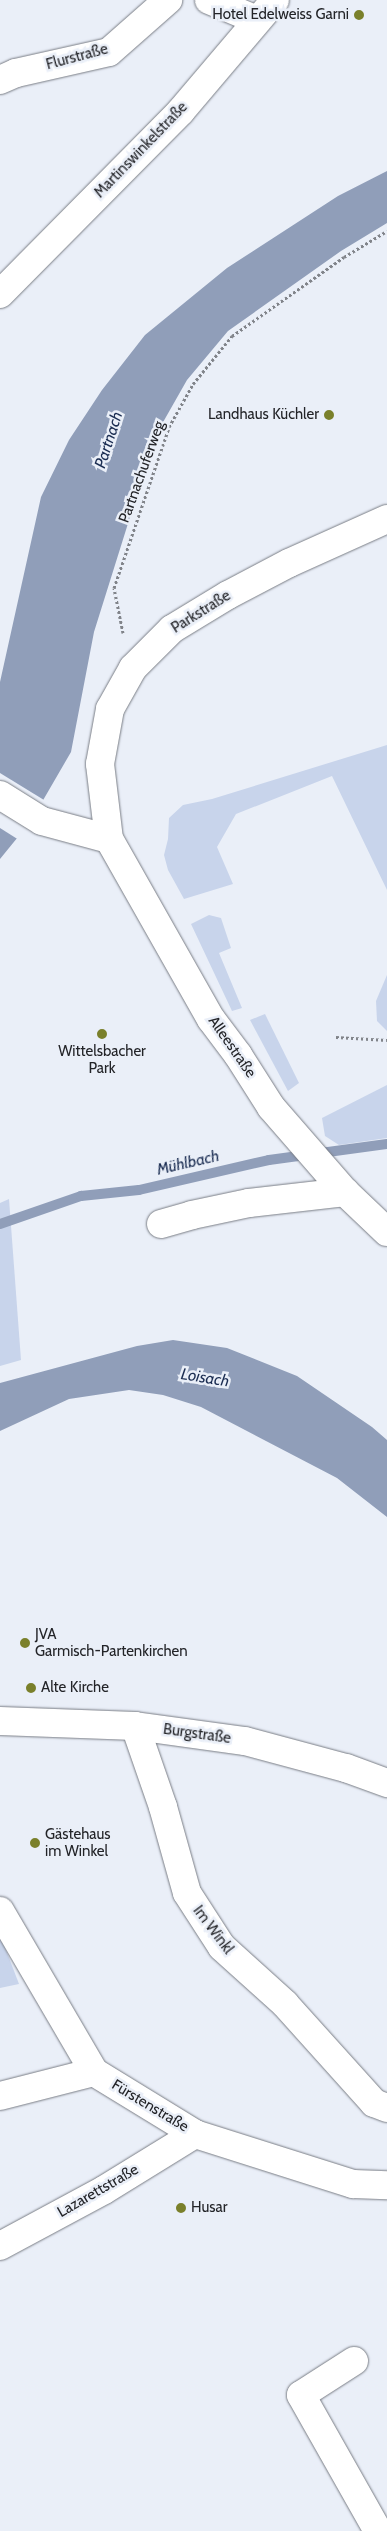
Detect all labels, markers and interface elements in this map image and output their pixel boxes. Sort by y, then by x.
place label: Hotel Edelweiss Garni [212,6,349,24]
marker: Hotel Edelweiss Garni [353,9,365,21]
street label: Flurstraße [44,40,110,74]
street label: Martinswinkelstraße [91,98,191,202]
place label: Landhaus Küchler [208,406,319,424]
water label: Partnach [91,409,127,471]
marker: Landhaus Küchler [323,409,335,421]
street label: Partnachuferweg [115,419,169,525]
street label: Parkstraße [168,587,234,637]
street label: Alleestraße [204,1013,260,1081]
marker: Wittelsbacher Park [96,1028,108,1040]
place label: Wittelsbacher Park [58,1042,146,1077]
water label: Mühlbach [155,1147,221,1179]
water label: Loisach [180,1365,230,1391]
place label: JVA Garmisch-Partenkirchen [35,1625,188,1660]
marker: JVA Garmisch-Partenkirchen [19,1637,31,1649]
place label: Alte Kirche [41,1679,109,1697]
marker: Alte Kirche [25,1682,37,1694]
street label: Burgstraße [162,1720,232,1748]
place label: Gästehaus im Winkel [45,1825,111,1860]
marker: Gästehaus im Winkel [29,1837,41,1849]
street label: Im Winkl [189,1902,237,1958]
street label: Fürstenstraße [108,2076,192,2136]
street label: Lazarettstraße [54,2161,142,2221]
place label: Husar [191,2199,227,2217]
marker: Husar [175,2202,187,2214]

